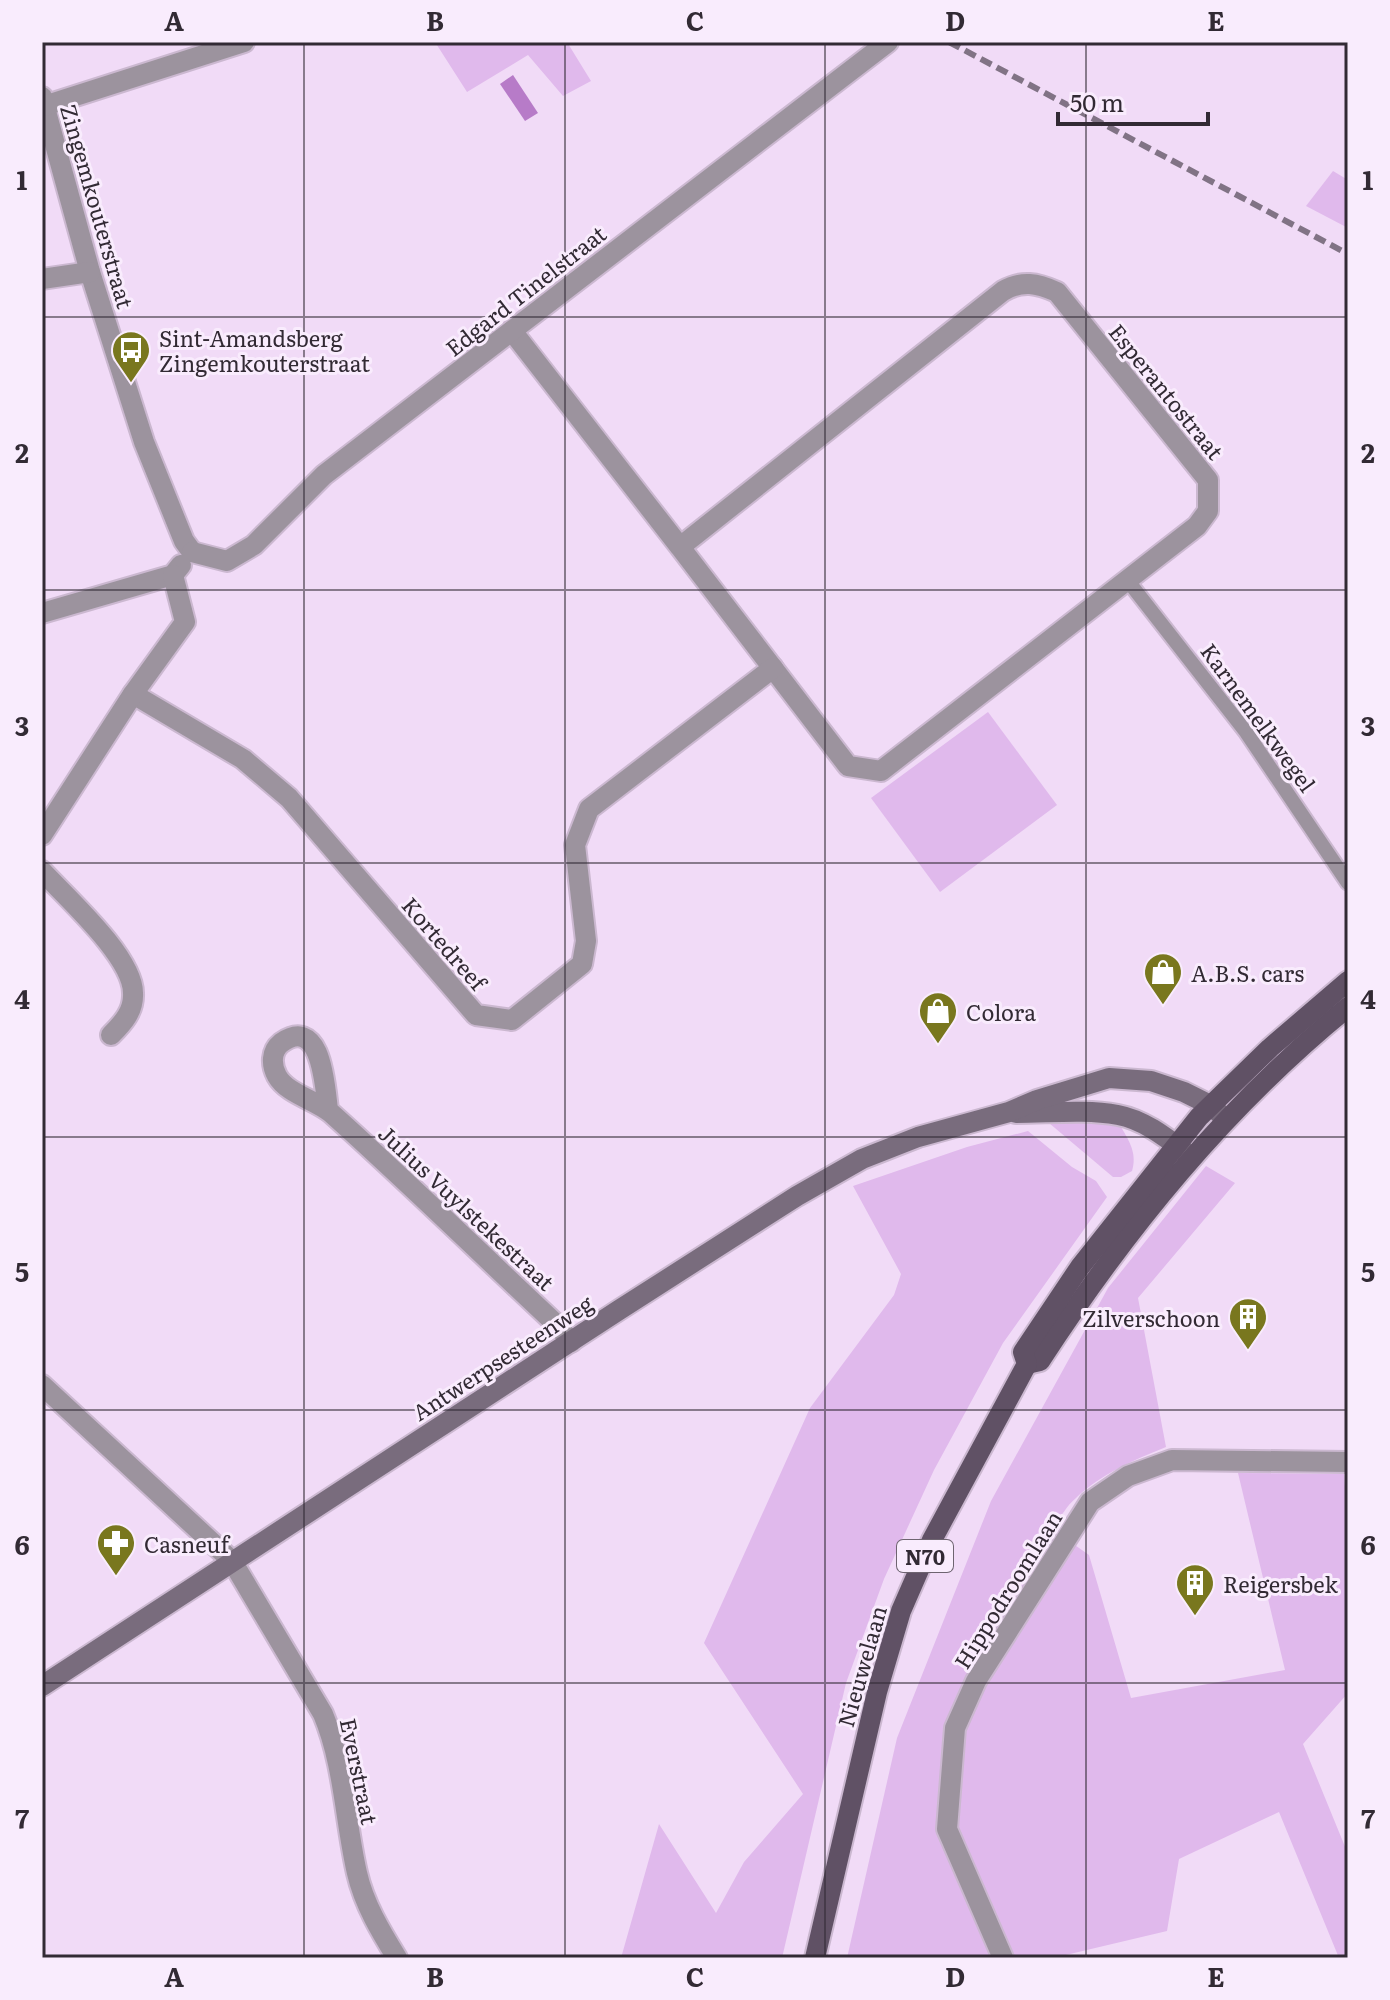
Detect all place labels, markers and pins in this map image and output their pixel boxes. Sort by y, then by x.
place label: Sint-Amandsberg Zingemkouterstraat [159,321,370,379]
bus stop icon: Sint-Amandsberg Zingemkouterstraat [110,329,152,384]
shop icon: A.B.S. cars [1142,951,1184,1006]
place label: A.B.S. cars [1191,956,1304,989]
shop icon: Colora [917,990,959,1045]
place label: Colora [966,995,1036,1028]
building icon: Zilverschoon [1227,1296,1269,1351]
place label: Zilverschoon [1082,1301,1220,1334]
pharmacy icon: Casneuf [95,1522,137,1577]
place label: Casneuf [144,1527,230,1560]
building icon: Reigersbek [1174,1562,1216,1617]
place label: Reigersbek [1223,1567,1338,1600]

